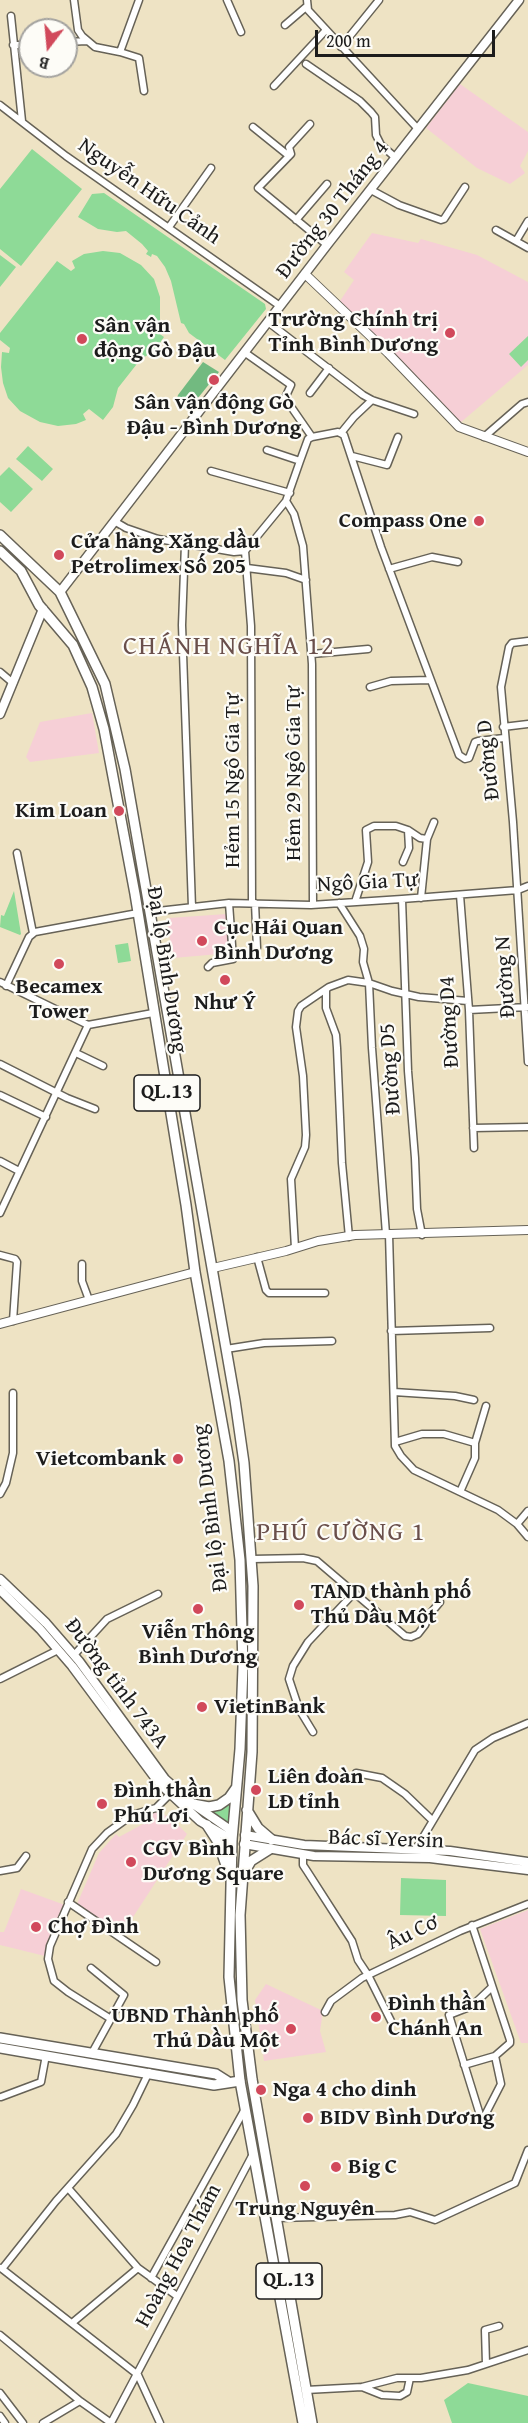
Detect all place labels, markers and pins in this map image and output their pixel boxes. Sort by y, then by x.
place label: Trường Chính trị Tỉnh Bình Dương [268,307,438,358]
place label: Sân vận động Gò Đậu [94,313,216,364]
marker: Trường Chính trị Tỉnh Bình Dương [443,326,457,340]
marker: Sân vận động Gò Đậu [75,332,89,346]
marker: Sân vận động Gò Đậu - Bình Dương [207,373,221,387]
place label: Sân vận động Gò Đậu - Bình Dương [127,390,301,442]
place label: Compass One [339,508,467,534]
marker: Compass One [472,514,486,528]
place label: Cửa hàng Xăng dầu Petrolimex Số 205 [71,529,260,580]
marker: Cửa hàng Xăng dầu Petrolimex Số 205 [52,548,66,562]
place label: Kim Loan [15,798,107,824]
marker: Kim Loan [112,804,126,818]
place label: Cục Hải Quan Bình Dương [214,915,343,966]
marker: Cục Hải Quan Bình Dương [195,934,209,948]
marker: Becamex Tower [52,957,66,971]
marker: Như Ý [218,973,232,987]
place label: Becamex Tower [16,974,102,1026]
place label: Như Ý [194,990,256,1016]
place label: Vietcombank [36,1446,166,1472]
marker: Vietcombank [171,1452,185,1466]
place label: TAND thành phố Thủ Dầu Một [311,1579,471,1630]
marker: TAND thành phố Thủ Dầu Một [292,1598,306,1612]
marker: Viễn Thông Bình Dương [191,1602,205,1616]
place label: Viễn Thông Bình Dương [139,1619,257,1670]
place label: VietinBank [214,1694,325,1720]
marker: VietinBank [195,1700,209,1714]
place label: Liên đoàn LĐ tỉnh [268,1764,364,1816]
place label: Đình thần Phú Lợi [114,1778,212,1830]
marker: Liên đoàn LĐ tỉnh [249,1783,263,1797]
marker: Đình thần Phú Lợi [95,1797,109,1811]
place label: CGV Bình Dương Square [143,1836,284,1888]
marker: CGV Bình Dương Square [124,1855,138,1869]
place label: Chợ Đình [48,1914,139,1940]
marker: Chợ Đình [29,1920,43,1934]
place label: Đình thần Chánh An [388,1991,486,2042]
place label: UBND Thành phố Thủ Dầu Một [111,2003,279,2054]
marker: Đình thần Chánh An [369,2010,383,2024]
marker: UBND Thành phố Thủ Dầu Một [284,2022,298,2036]
place label: Nga 4 cho dinh [273,2077,416,2103]
marker: Nga 4 cho dinh [254,2083,268,2097]
place label: BIDV Bình Dương [320,2105,494,2131]
marker: BIDV Bình Dương [301,2111,315,2125]
place label: Big C [348,2154,397,2180]
marker: Big C [329,2160,343,2174]
marker: Trung Nguyên [298,2179,312,2193]
place label: Trung Nguyên [235,2196,375,2222]

